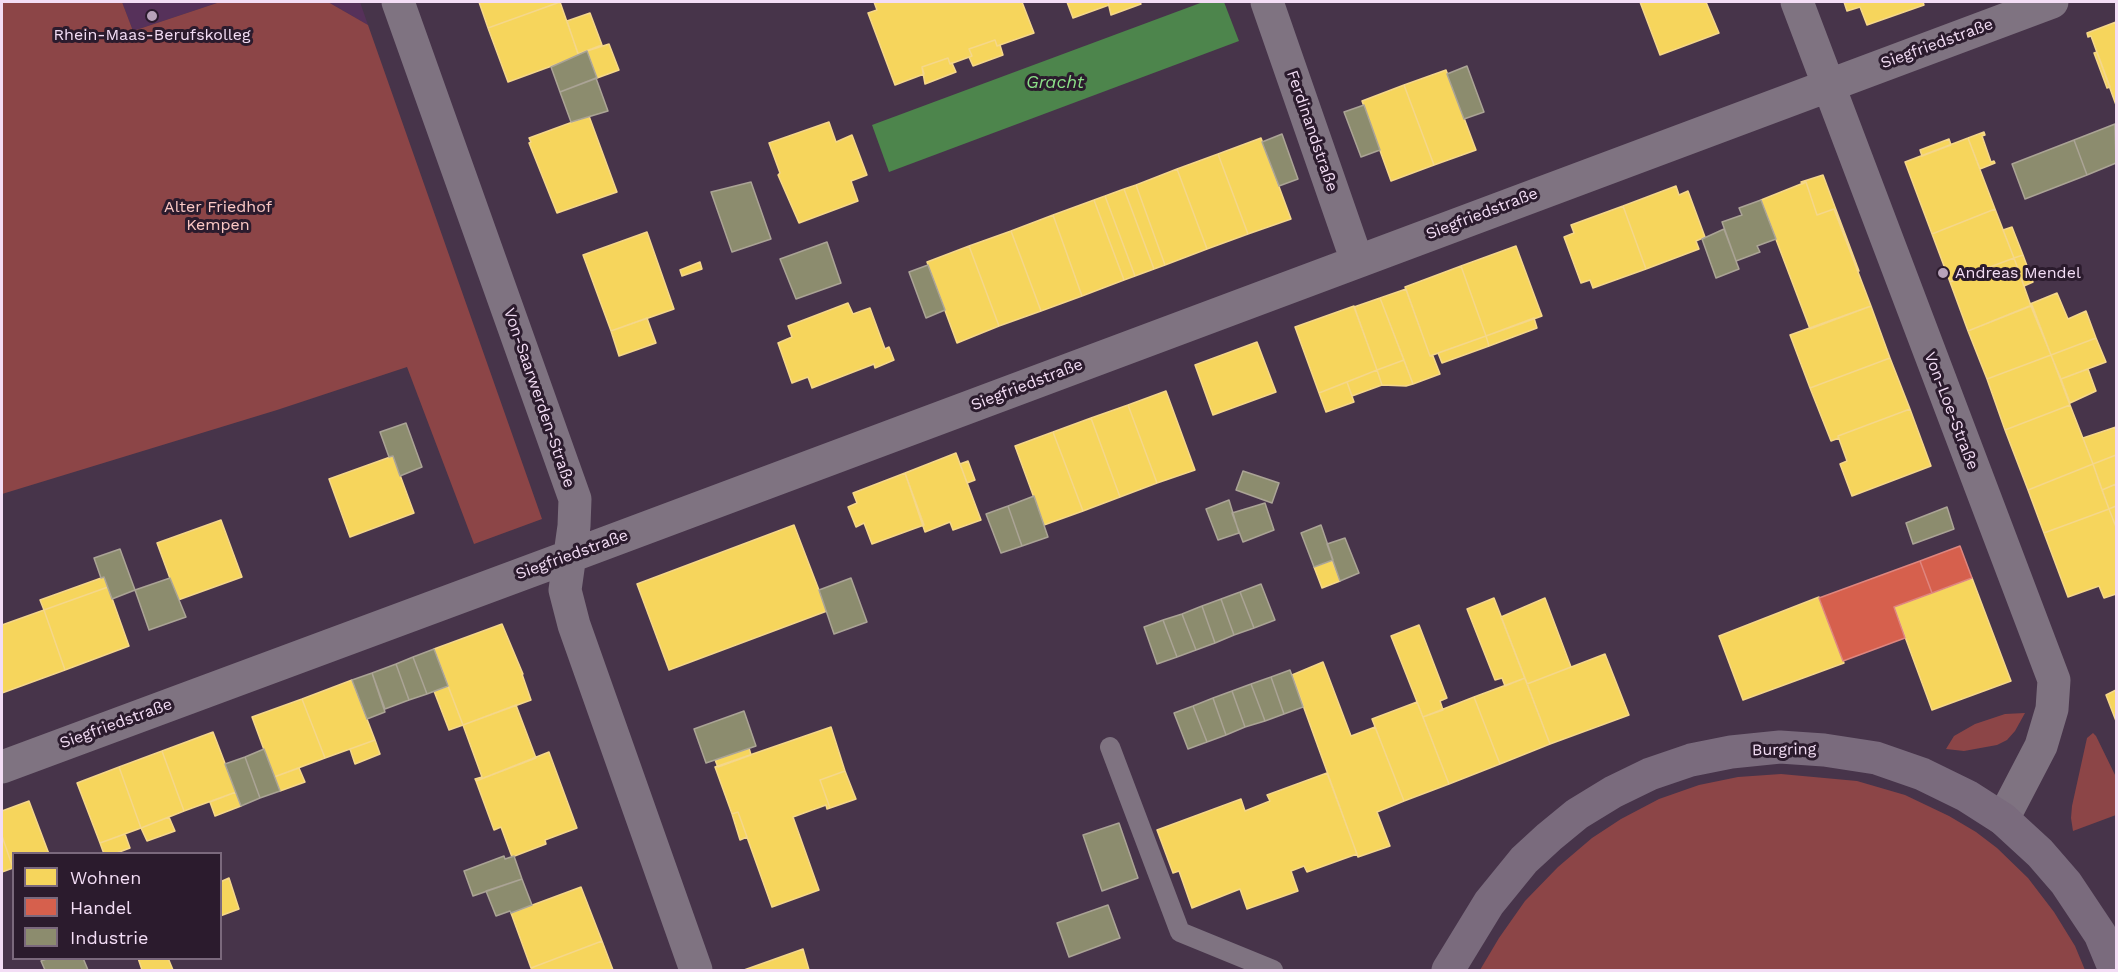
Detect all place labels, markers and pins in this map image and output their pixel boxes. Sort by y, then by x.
marker: Rhein-Maas-Berufskolleg [145,9,159,23]
place label: Rhein-Maas-Berufskolleg [53,25,251,45]
place label: Andreas Mendel [1955,263,2081,283]
marker: Andreas Mendel [1936,266,1950,280]

